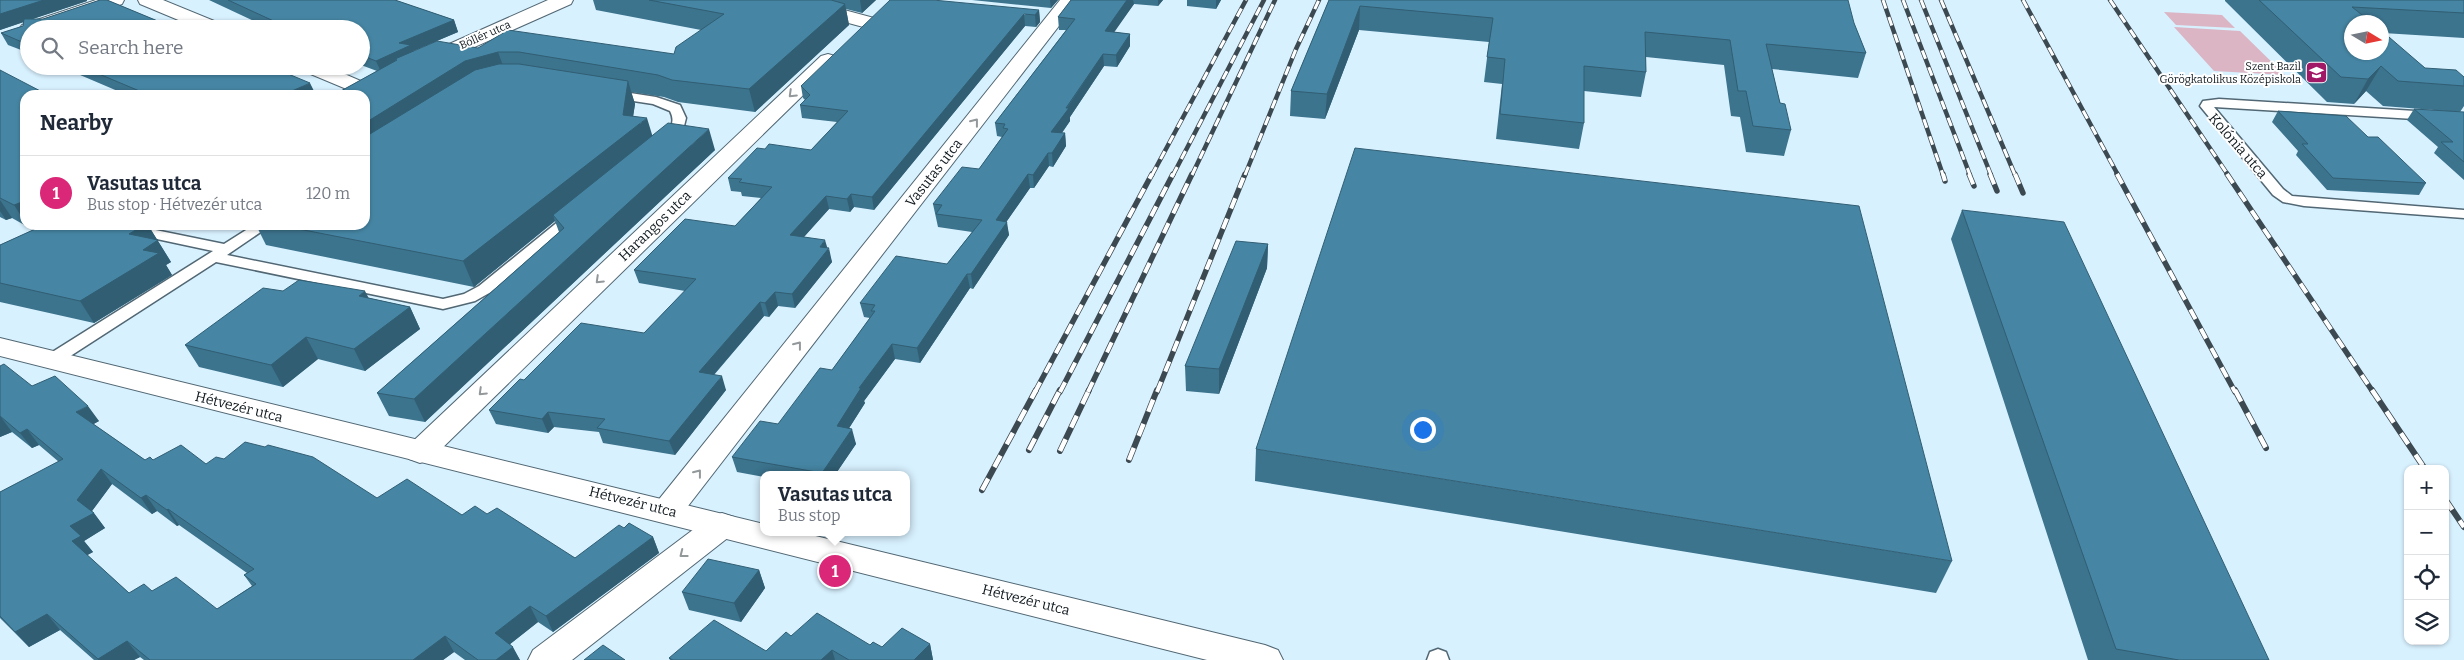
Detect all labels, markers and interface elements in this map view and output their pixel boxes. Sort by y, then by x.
north arrow [2344,15,2389,60]
street label: Böllér utca [457,18,513,52]
search box [20,20,370,75]
icon: search [38,34,66,62]
text: Search here [78,36,183,59]
place label: Szent Bazil Görögkatolikus Középiskola [2159,60,2301,86]
school or university icon: Szent Bazil Görögkatolikus Középiskola [2305,60,2329,84]
one-way arrow [789,88,798,97]
text: Nearby [40,110,113,136]
street label: Kolónia utca [2205,110,2271,182]
one-way arrow [970,118,979,127]
street label: Vasutas utca [902,135,966,210]
text: Vasutas utca [87,172,201,195]
text: 1 [53,184,59,203]
text: 120 m [306,184,350,203]
street label: Harangos utca [615,187,695,265]
text: Bus stop · Hétvezér utca [87,195,262,214]
one-way arrow [596,274,605,283]
one-way arrow [793,342,801,351]
one-way arrow [479,386,488,395]
street label: Hétvezér utca [193,388,285,426]
your location [1410,417,1436,443]
map controls [2404,465,2449,645]
button: + [2404,465,2449,510]
one-way arrow [692,470,700,479]
popup [760,471,910,536]
street label: Hétvezér utca [587,483,679,521]
text: Vasutas utca [778,483,892,506]
text: Bus stop [778,506,841,525]
button: − [2404,510,2449,555]
one-way arrow [680,549,689,558]
pin: 1 [819,552,851,590]
button: locate [2404,555,2449,600]
street label: Hétvezér utca [980,581,1072,619]
button: layers [2404,600,2449,645]

